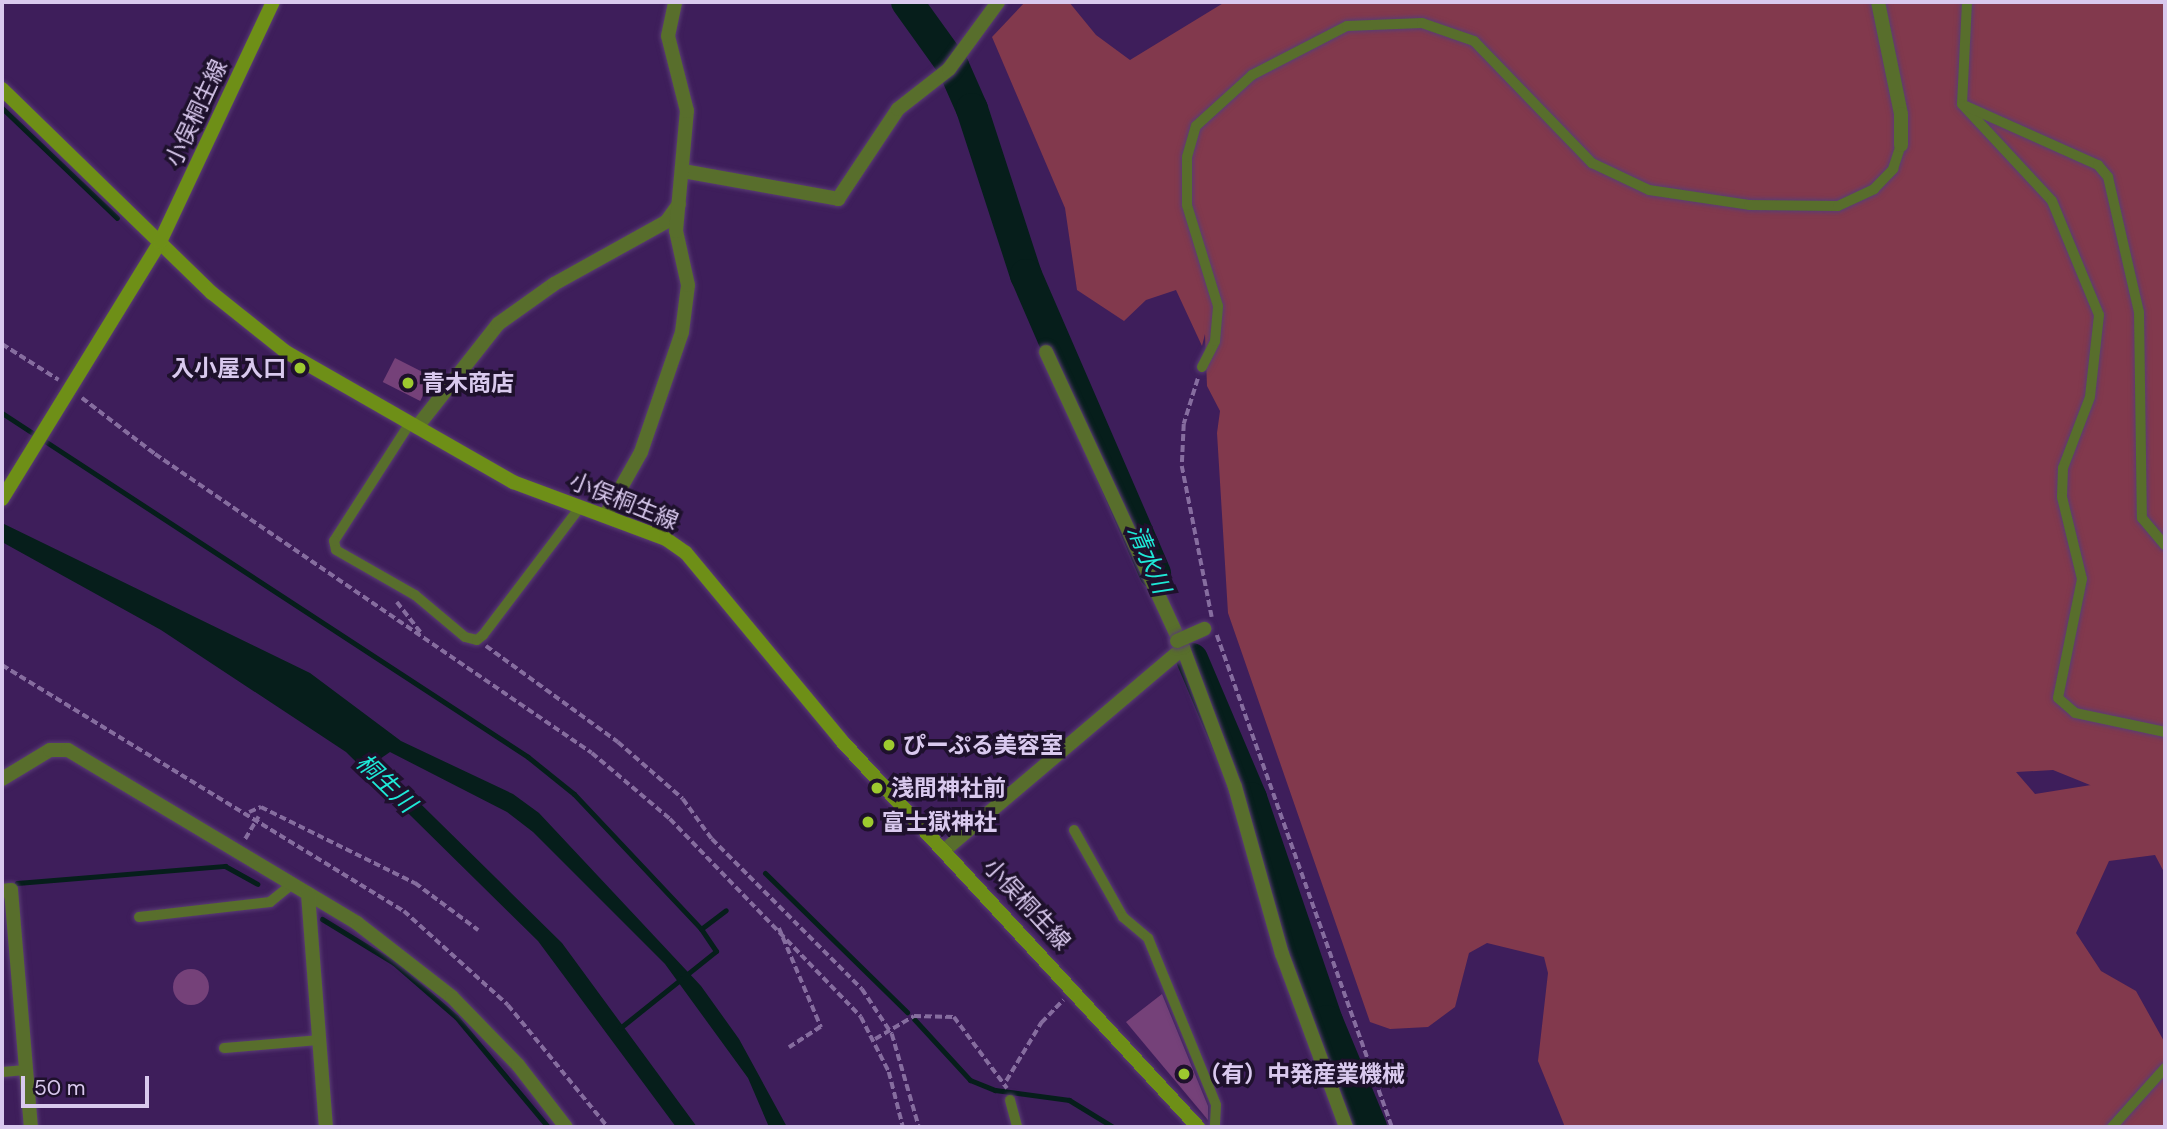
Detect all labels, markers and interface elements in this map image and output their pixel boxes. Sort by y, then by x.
street label: 小俣桐生線 [159,55,233,171]
place label: 入小屋入口 [171,354,286,382]
marker: 入小屋入口 [292,360,308,376]
place label: 青木商店 [422,369,514,397]
marker: 青木商店 [400,375,416,391]
street label: 小俣桐生線 [566,467,682,535]
water label: 清水川 [1122,520,1176,598]
place label: ぴーぷる美容室 [903,731,1064,759]
marker: ぴーぷる美容室 [881,737,897,753]
water label: 桐生川 [350,748,422,818]
place label: 浅間神社前 [891,774,1006,802]
marker: 浅間神社前 [869,780,885,796]
place label: 富士獄神社 [882,808,997,836]
marker: 富士獄神社 [860,814,876,830]
street label: 小俣桐生線 [978,853,1076,955]
place label: （有）中発産業機械 [1198,1060,1405,1088]
scale bar [24,1062,152,1106]
marker: （有）中発産業機械 [1176,1066,1192,1082]
text: 50 m [34,1074,85,1102]

